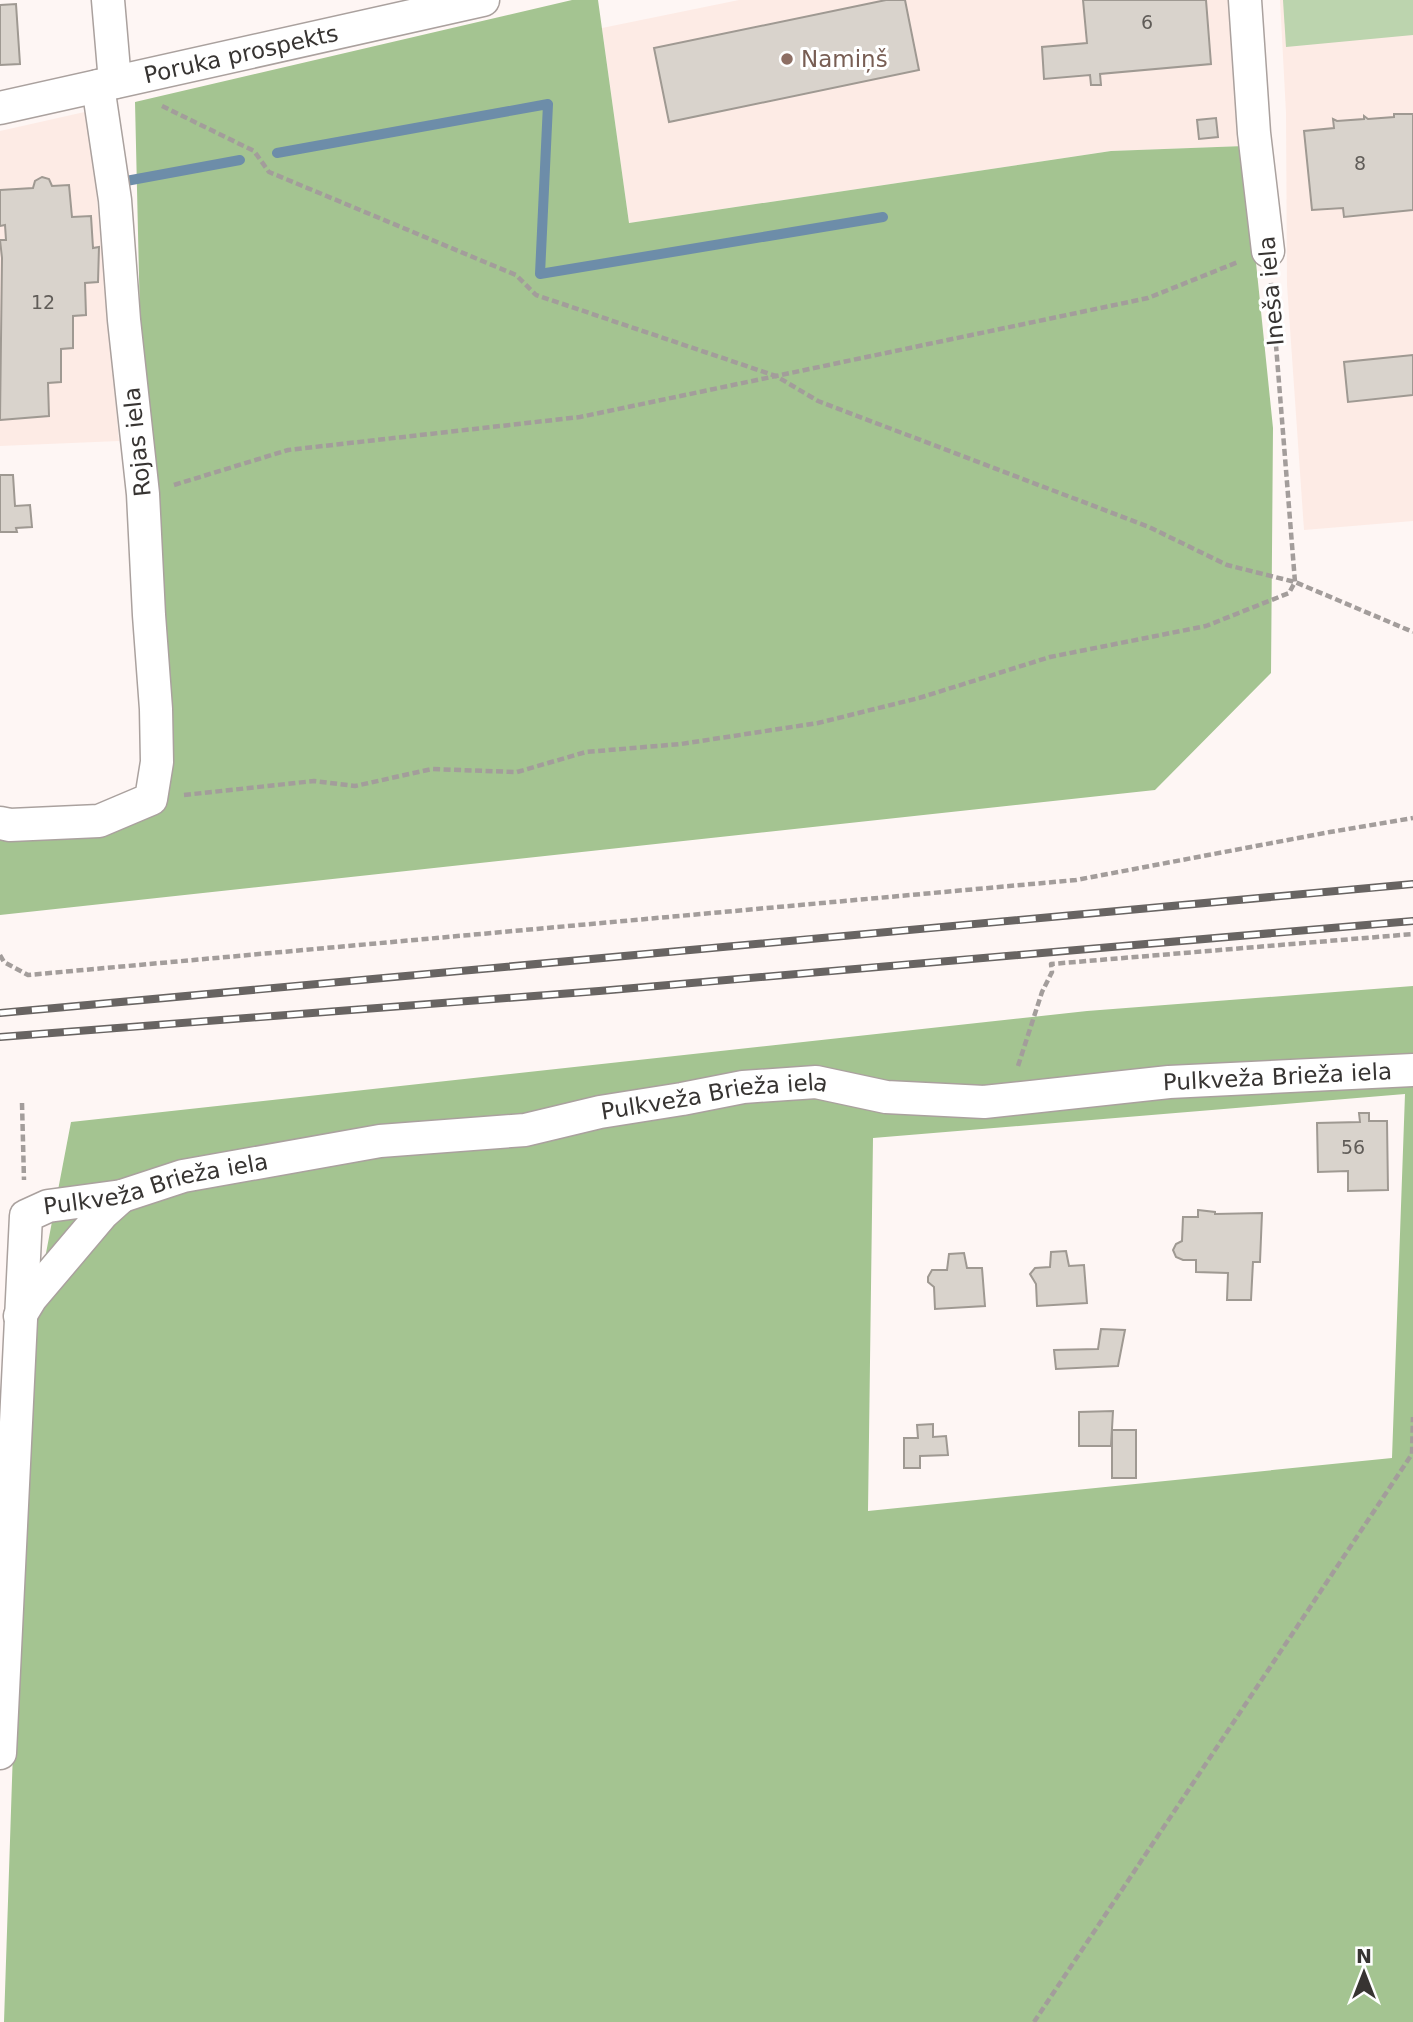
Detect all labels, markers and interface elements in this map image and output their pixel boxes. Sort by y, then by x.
house number: 6 [1141,11,1153,33]
street label: Poruka prospekts [141,20,341,88]
place label: Namiņš [801,46,888,73]
marker: Namiņš [779,51,795,67]
house number: 8 [1354,152,1366,174]
street label: Ineša iela [1253,235,1289,347]
house number: 12 [31,291,55,313]
street label: Rojas iela [118,386,156,498]
street label: Pulkveža Brieža iela [1162,1058,1393,1095]
street label: Pulkveža Brieža iela [599,1069,830,1125]
house number: 56 [1341,1136,1365,1158]
street label: Pulkveža Brieža iela [42,1148,270,1219]
north arrow [1329,1938,1399,2008]
text: N [1356,1945,1372,1967]

